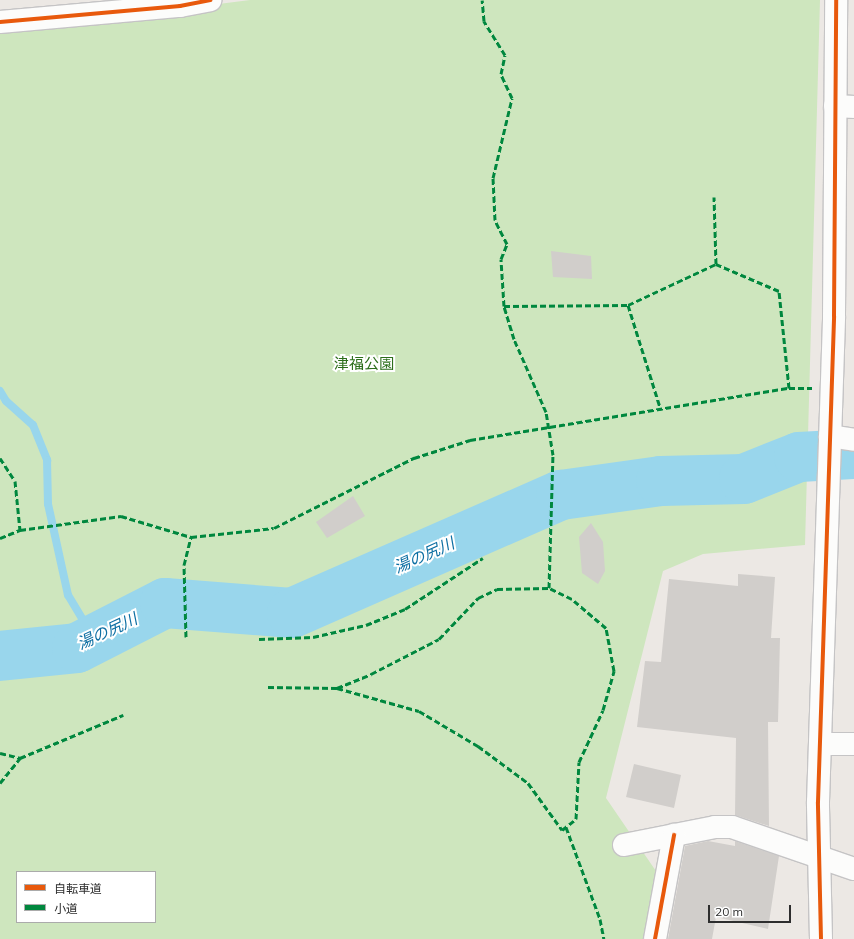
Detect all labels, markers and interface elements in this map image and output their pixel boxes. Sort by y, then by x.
park label: 津福公園 [334,355,394,373]
water label: 湯の尻川 [391,533,457,577]
water label: 湯の尻川 [74,609,140,653]
legend [16,871,156,923]
text: 自転車道 [54,881,102,896]
scale bar [710,897,793,923]
text: 小道 [54,901,78,916]
text: 20 m [715,904,743,919]

